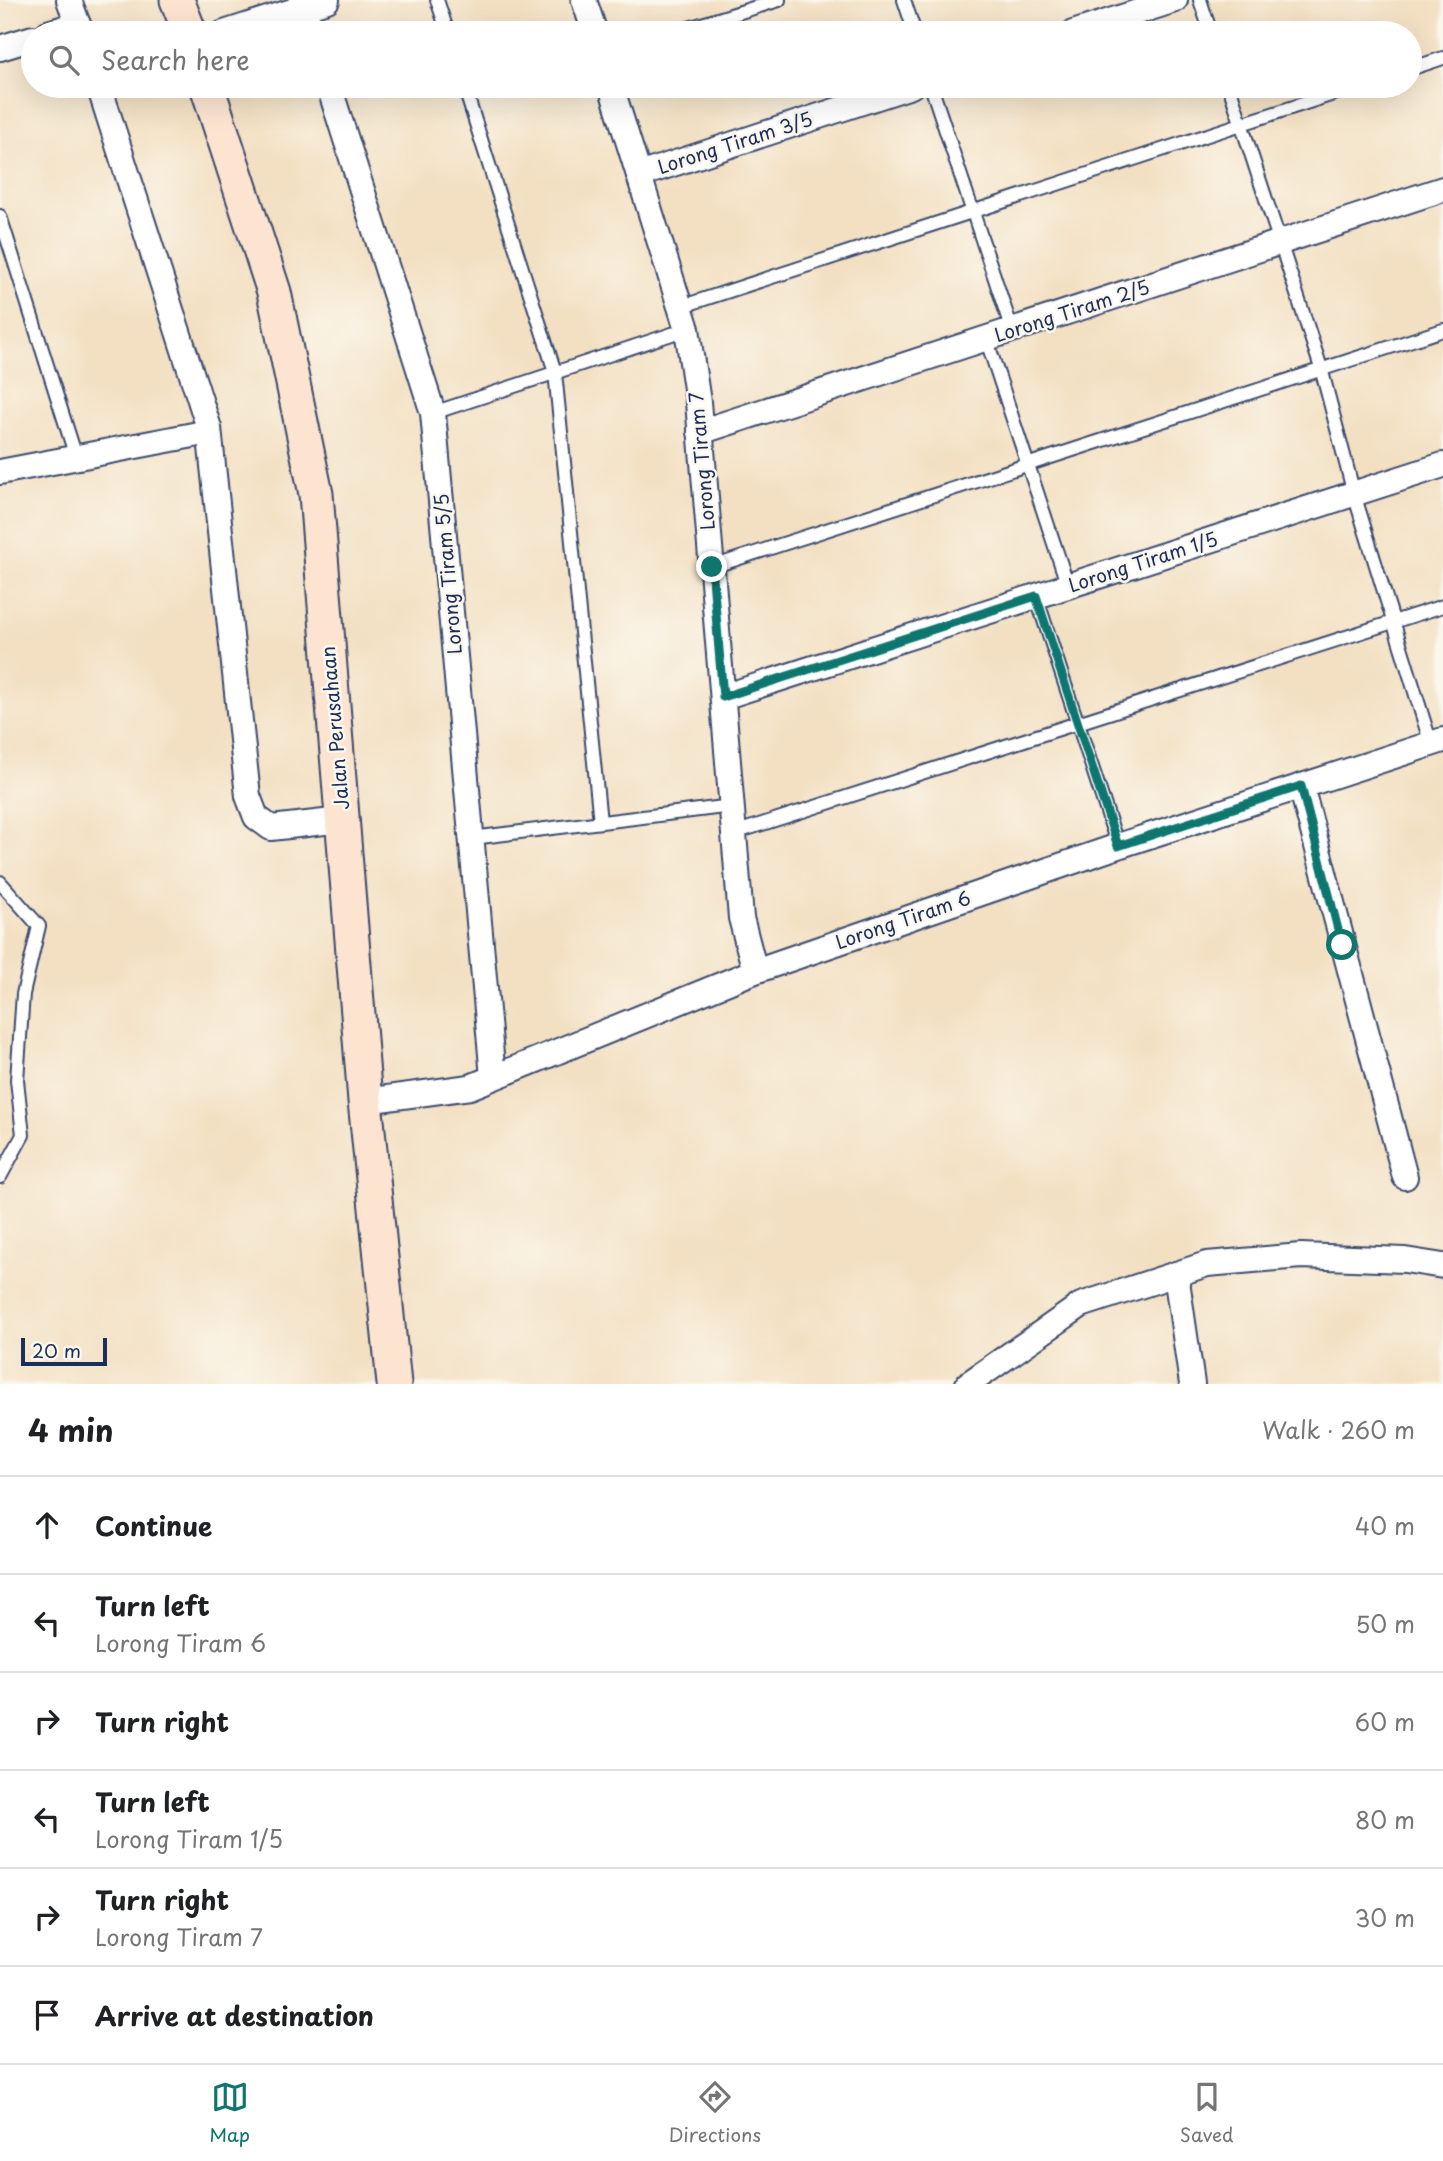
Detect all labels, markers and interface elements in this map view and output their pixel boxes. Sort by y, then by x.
search box [21,21,1422,98]
text: Search here [101,40,250,79]
icon: search [45,41,83,79]
street label: Lorong Tiram 3/5 [654,104,816,180]
street label: Lorong Tiram 2/5 [991,272,1153,348]
street label: Lorong Tiram 7 [681,390,721,531]
street label: Lorong Tiram 5/5 [426,493,468,656]
street label: Lorong Tiram 1/5 [1065,524,1221,598]
route end [696,551,727,582]
street label: Jalan Perusahaan [313,645,355,811]
street label: Lorong Tiram 6 [831,883,974,955]
route start [1326,929,1357,960]
scale bar [21,1335,107,1367]
text: 20 m [32,1336,81,1364]
text: 4 min [28,1407,114,1452]
text: Walk · 260 m [1262,1412,1415,1447]
icon: ahead [28,1506,66,1544]
text: Continue [95,1506,212,1545]
text: 40 m [1355,1508,1415,1543]
text: Turn left [95,1586,210,1625]
icon: left [28,1604,66,1642]
text: 50 m [1355,1606,1415,1641]
text: Lorong Tiram 6 [95,1625,266,1660]
icon: right [28,1702,66,1740]
text: Turn right [95,1702,229,1741]
text: 60 m [1355,1704,1415,1739]
text: Turn left [95,1782,210,1821]
icon: left [28,1800,66,1838]
text: 80 m [1355,1802,1415,1837]
text: Lorong Tiram 1/5 [95,1821,283,1856]
text: Turn right [95,1880,229,1919]
icon: right [28,1898,66,1936]
text: 30 m [1354,1900,1415,1935]
text: Lorong Tiram 7 [95,1919,263,1954]
icon: arrive [28,1996,66,2034]
text: Arrive at destination [95,1996,374,2035]
tab: Map [209,2078,250,2148]
tab: Directions [669,2078,761,2148]
tab: Saved [1180,2078,1234,2148]

